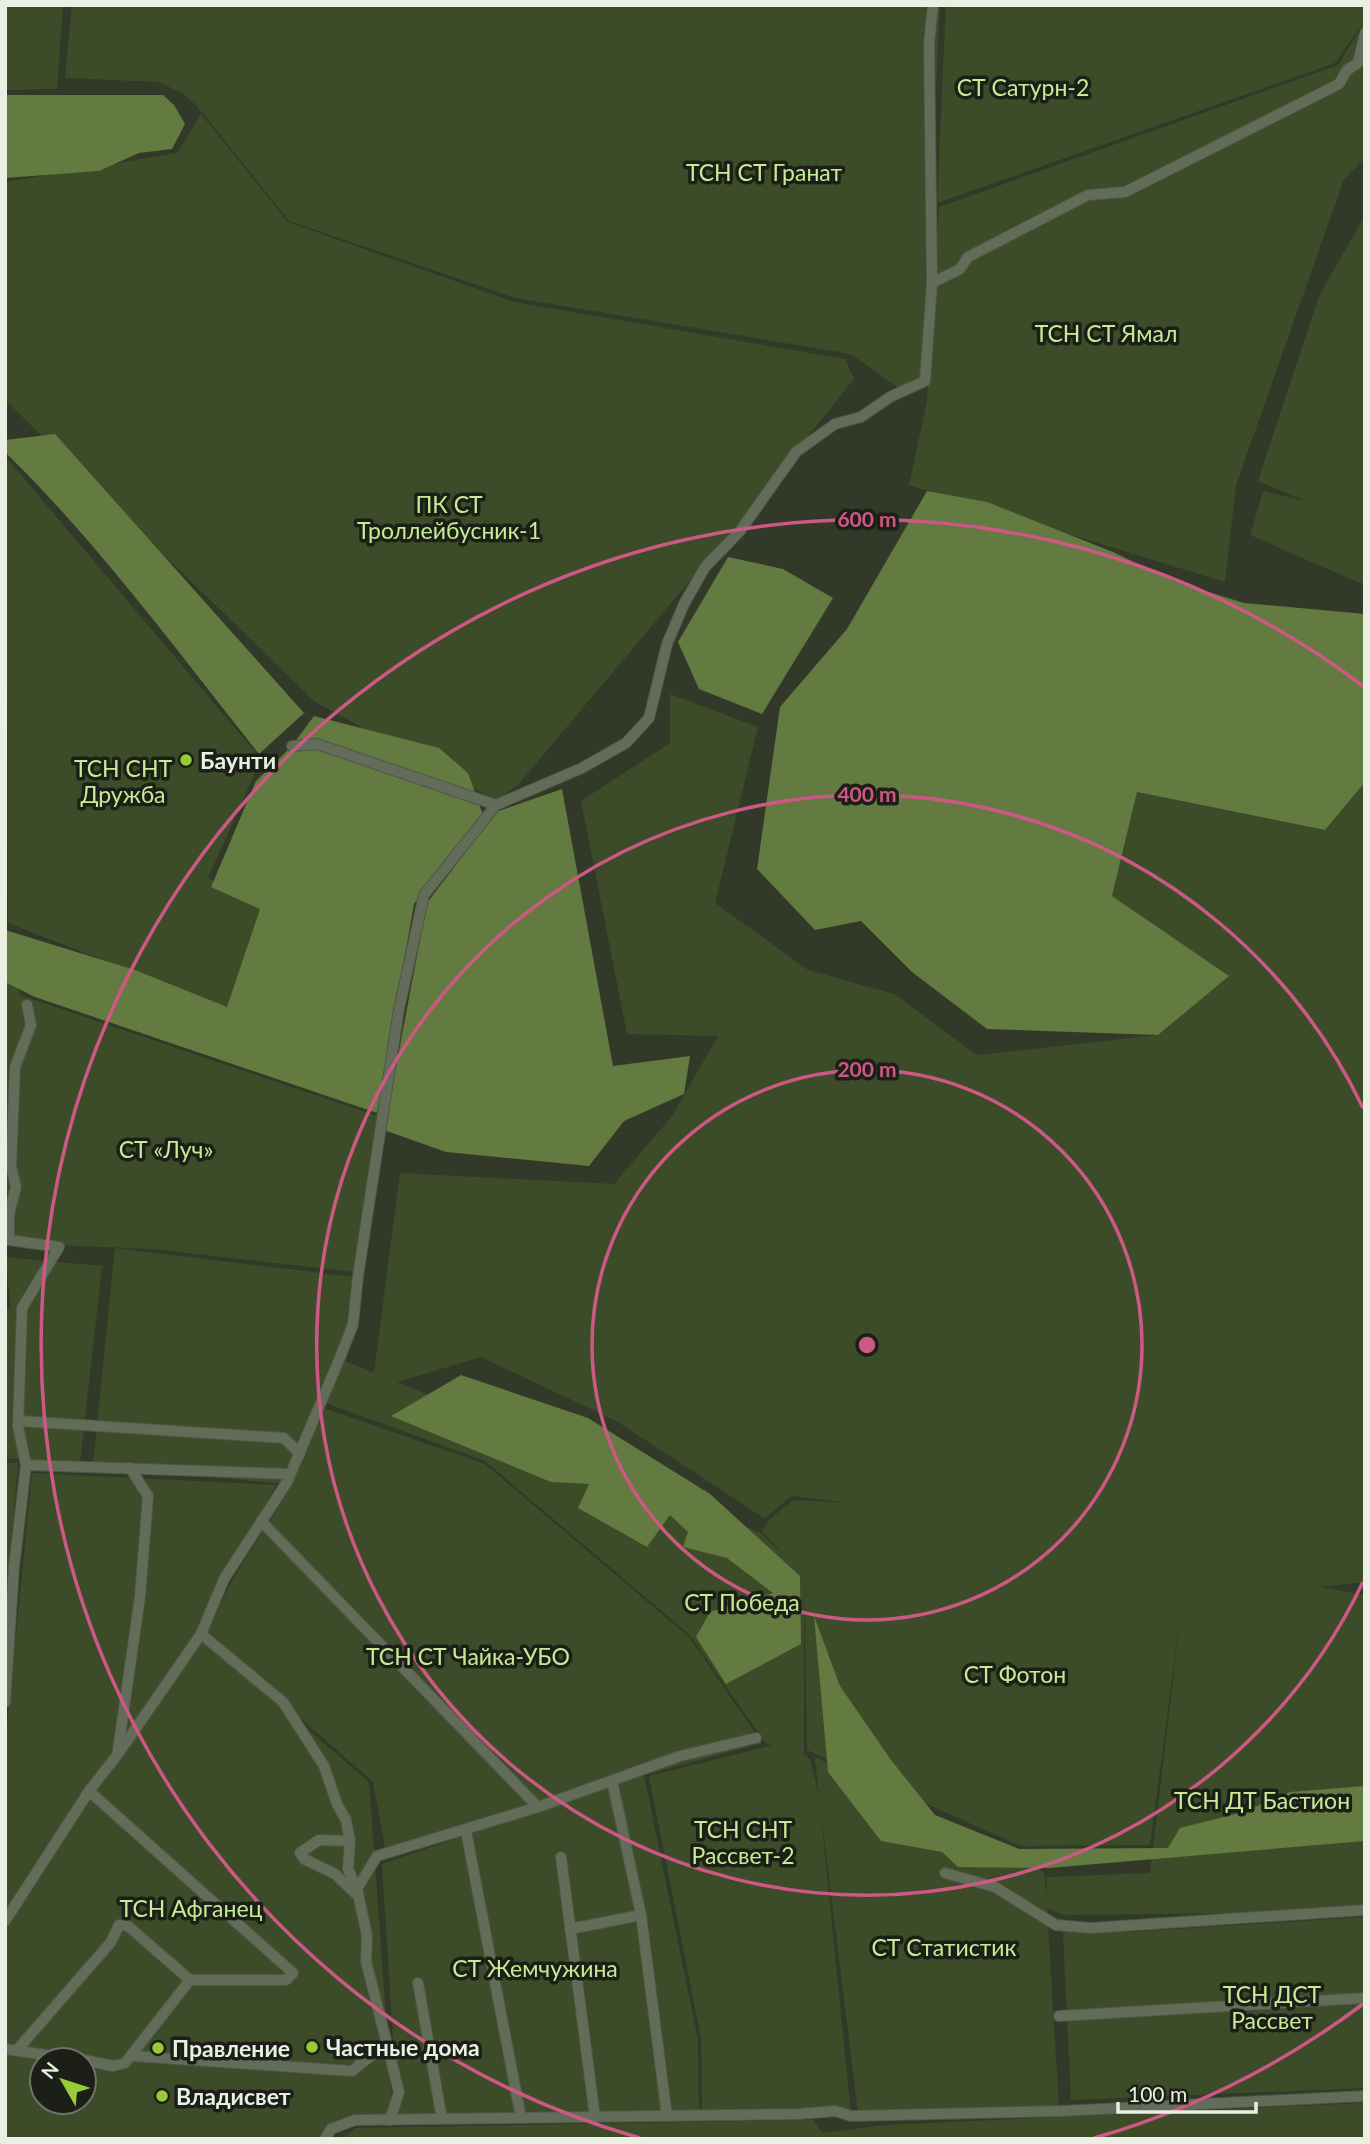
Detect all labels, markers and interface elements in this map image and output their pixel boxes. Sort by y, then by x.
park label: СТ Сатурн-2 [957,73,1089,101]
park label: ТСН СТ Гранат [686,158,842,186]
park label: ТСН СТ Ямал [1035,319,1177,347]
park label: ПК СТ Троллейбусник-1 [357,490,541,544]
text: 600 m [837,506,897,531]
place label: Баунти [200,746,276,774]
marker: Баунти [178,752,194,768]
park label: ТСН СНТ Дружба [74,754,172,808]
text: 400 m [837,781,897,806]
text: 200 m [837,1056,897,1081]
park label: СТ «Луч» [119,1135,213,1163]
centre of rings [855,1333,879,1357]
park label: СТ Победа [684,1588,800,1616]
park label: ТСН СТ Чайка-УБО [366,1642,570,1670]
park label: СТ Фотон [964,1660,1066,1688]
park label: ТСН ДТ Бастион [1174,1786,1350,1814]
park label: ТСН СНТ Рассвет-2 [691,1815,795,1869]
park label: ТСН Афганец [120,1894,263,1922]
park label: СТ Статистик [872,1933,1017,1961]
park label: СТ Жемчужина [452,1954,618,1982]
park label: ТСН ДСТ Рассвет [1223,1980,1322,2034]
place label: Частные дома [326,2033,480,2061]
place label: Правление [172,2034,290,2062]
marker: Частные дома [304,2039,320,2055]
marker: Правление [150,2040,166,2056]
north arrow [28,2046,98,2116]
text: N [36,2057,63,2083]
scale bar [1118,2070,1256,2114]
text: 100 m [1128,2081,1187,2106]
place label: Владисвет [176,2082,291,2110]
marker: Владисвет [154,2088,170,2104]

